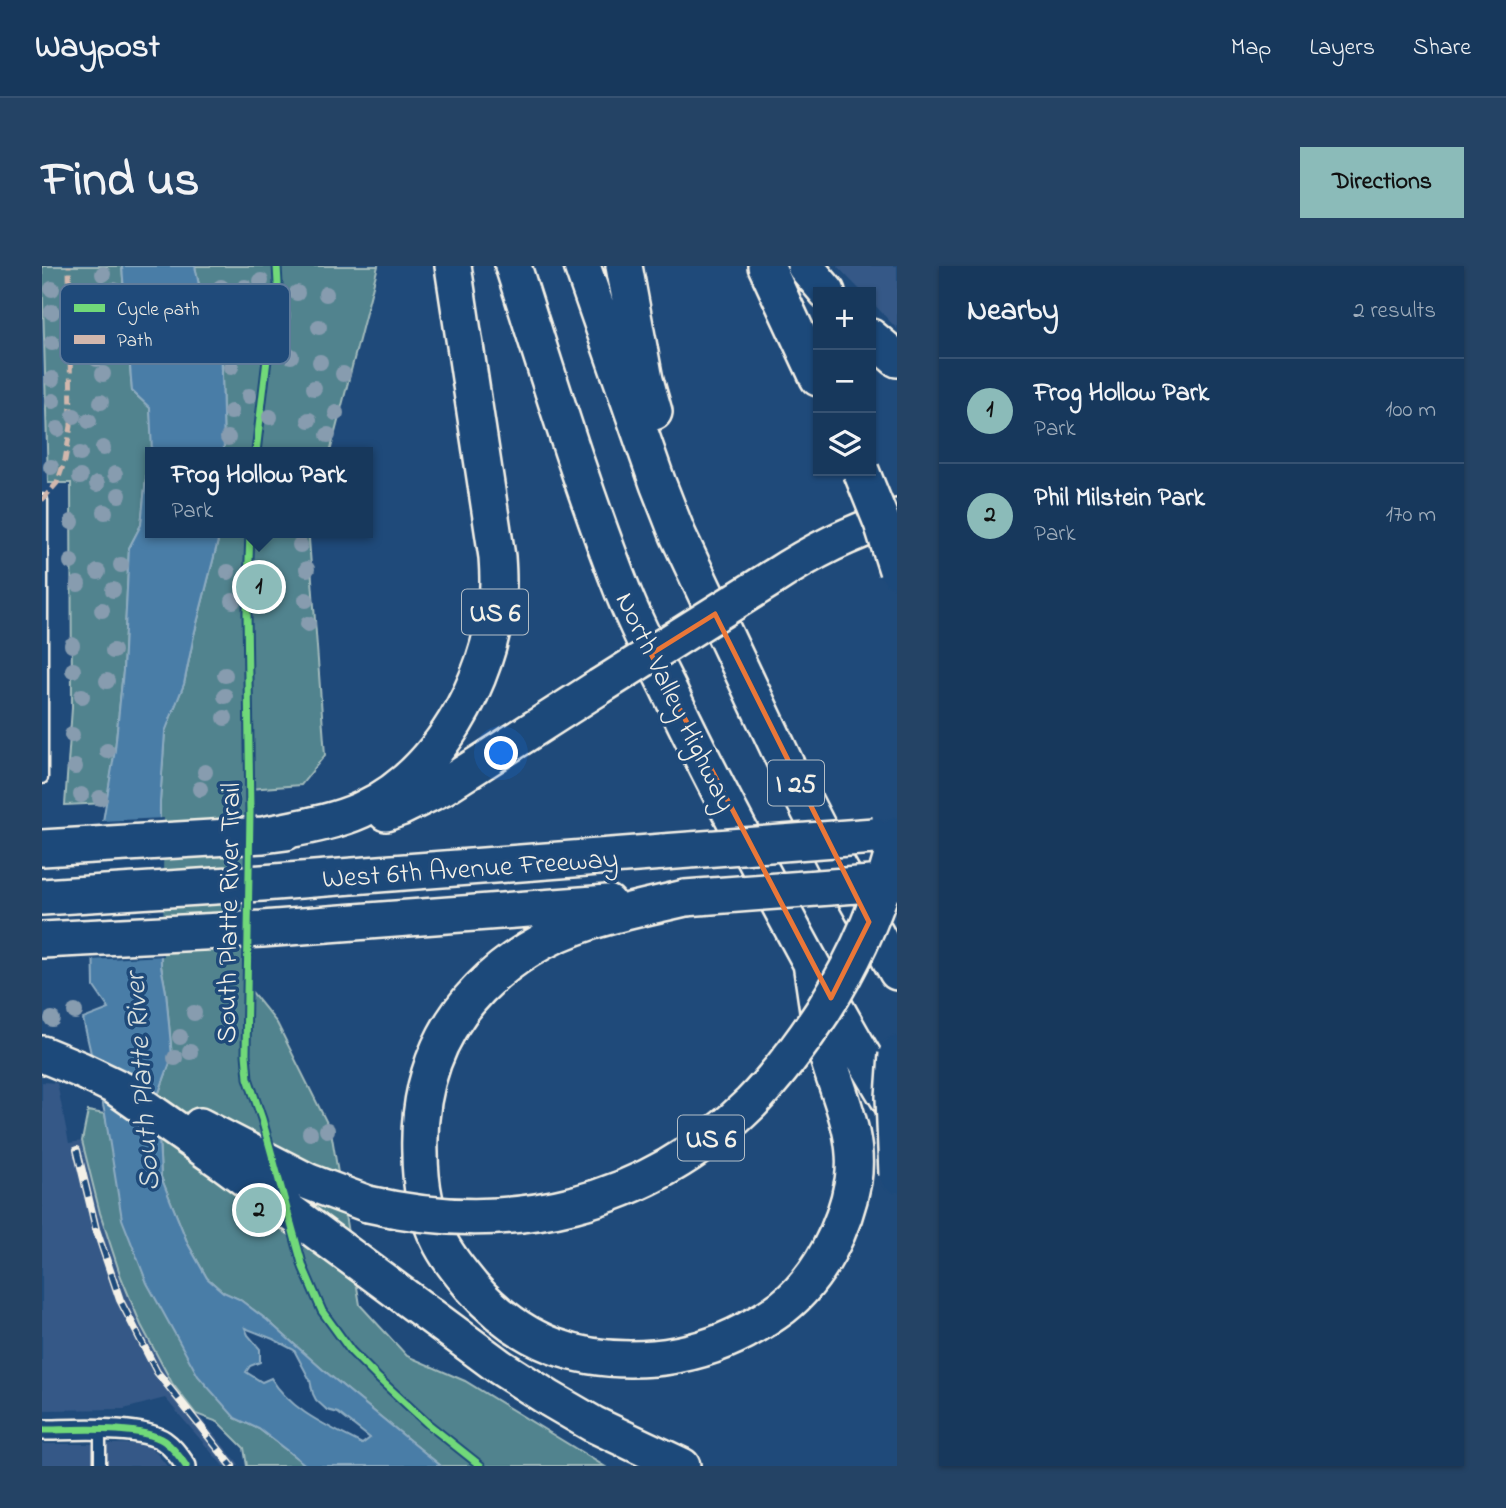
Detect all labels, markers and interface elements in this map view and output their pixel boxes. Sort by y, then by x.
text: Waypost [35,24,160,72]
text: Map [1231,31,1271,66]
text: Layers [1309,31,1375,66]
text: Share [1413,31,1471,66]
text: Find us [42,146,199,218]
button: Directions [1300,147,1464,218]
legend [60,284,290,364]
map controls [813,287,876,476]
button: + [813,287,876,350]
text: Nearby [967,290,1059,334]
text: 2 results [1353,295,1436,328]
text: Cycle path [117,297,199,325]
text: Path [117,328,153,355]
button: − [813,350,876,413]
text: Frog Hollow Park [1034,375,1209,413]
text: 1 [986,394,994,427]
text: 100 m [1385,394,1436,427]
button: layers [813,413,876,476]
text: Park [1034,413,1076,446]
popup [145,447,373,538]
text: Frog Hollow Park [171,457,347,495]
text: Phil Milstein Park [1034,480,1205,518]
text: Park [171,495,213,528]
text: 2 [984,499,996,532]
text: 170 m [1386,499,1436,532]
text: Park [1034,518,1076,551]
pin: 1 [236,561,282,613]
street label: North Valley Highway [603,586,745,819]
road number: US 6 [462,590,528,634]
your location [484,736,518,770]
road number: I 25 [768,761,824,806]
street label: South Platte River Trail [208,782,253,1044]
street label: West 6th Avenue Freeway [321,840,620,901]
water label: South Platte River [114,967,174,1193]
road number: US 6 [678,1116,744,1160]
pin: 2 [236,1184,282,1236]

